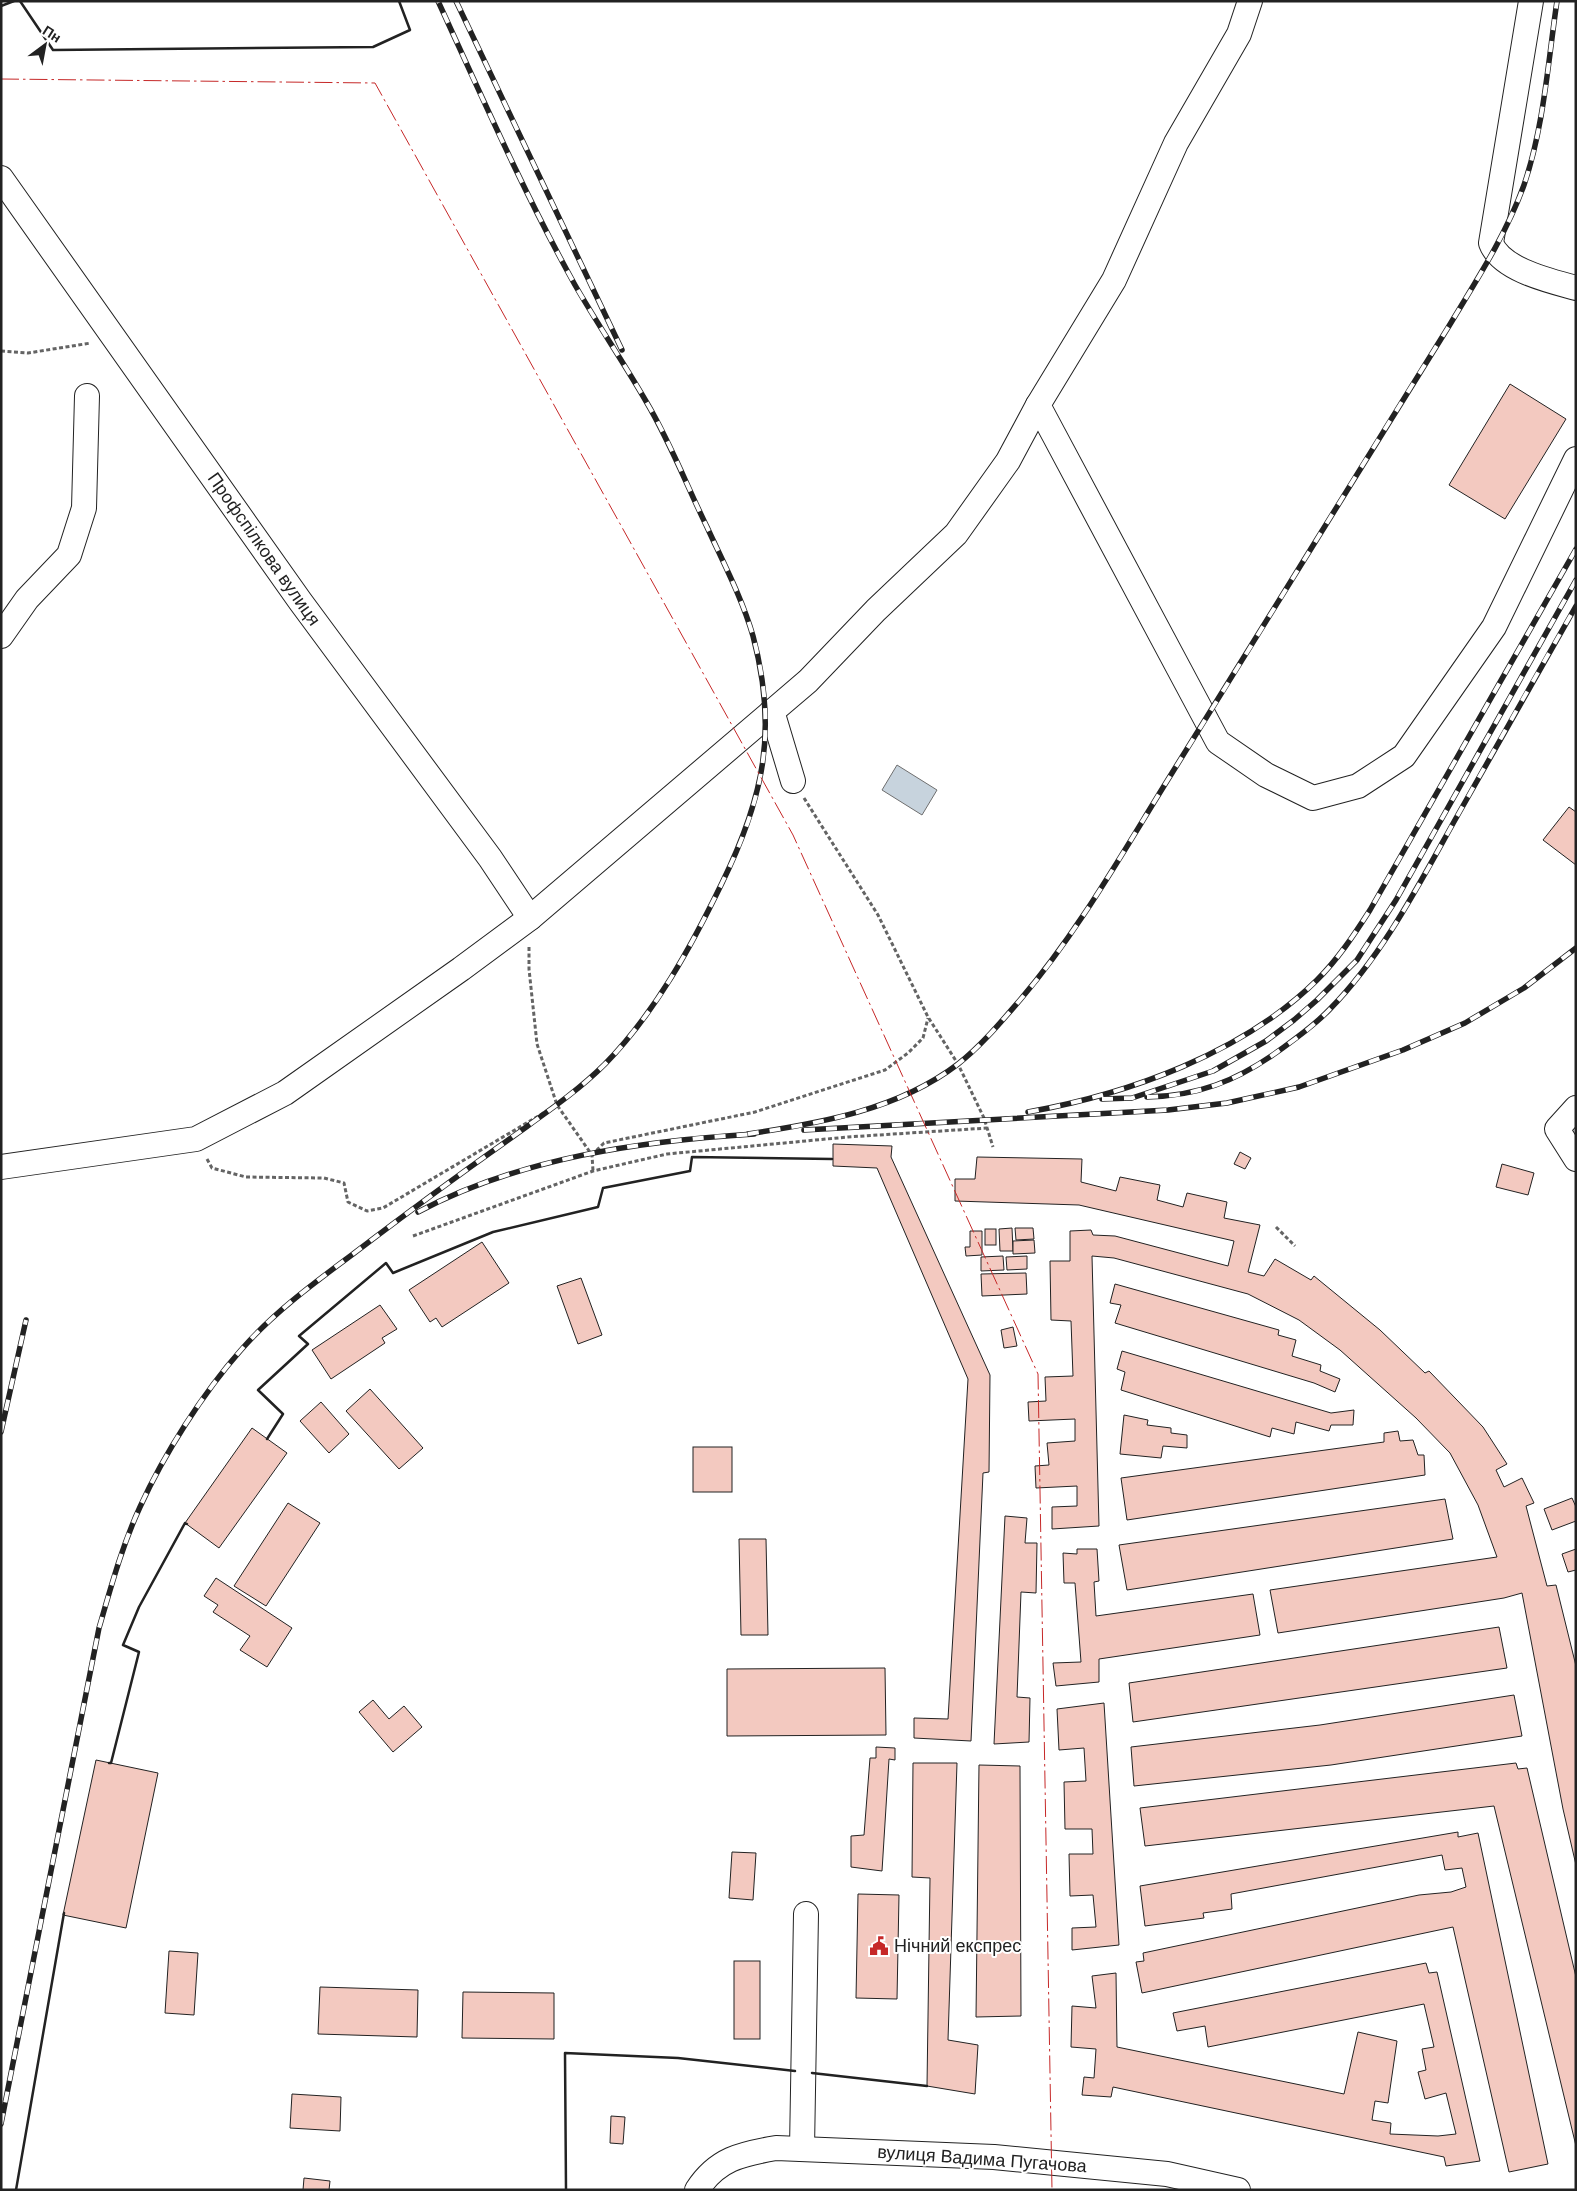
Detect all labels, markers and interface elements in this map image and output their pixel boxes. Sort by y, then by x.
north arrow [20,20,70,70]
text: Пн [40,22,64,46]
street label: Профспілкова вулиця [204,469,324,629]
public building icon: Нічний експрес [868,1935,890,1957]
place label: Нічний експрес [894,1936,1021,1956]
street label: вулиця Вадима Пугачова [877,2142,1088,2176]

